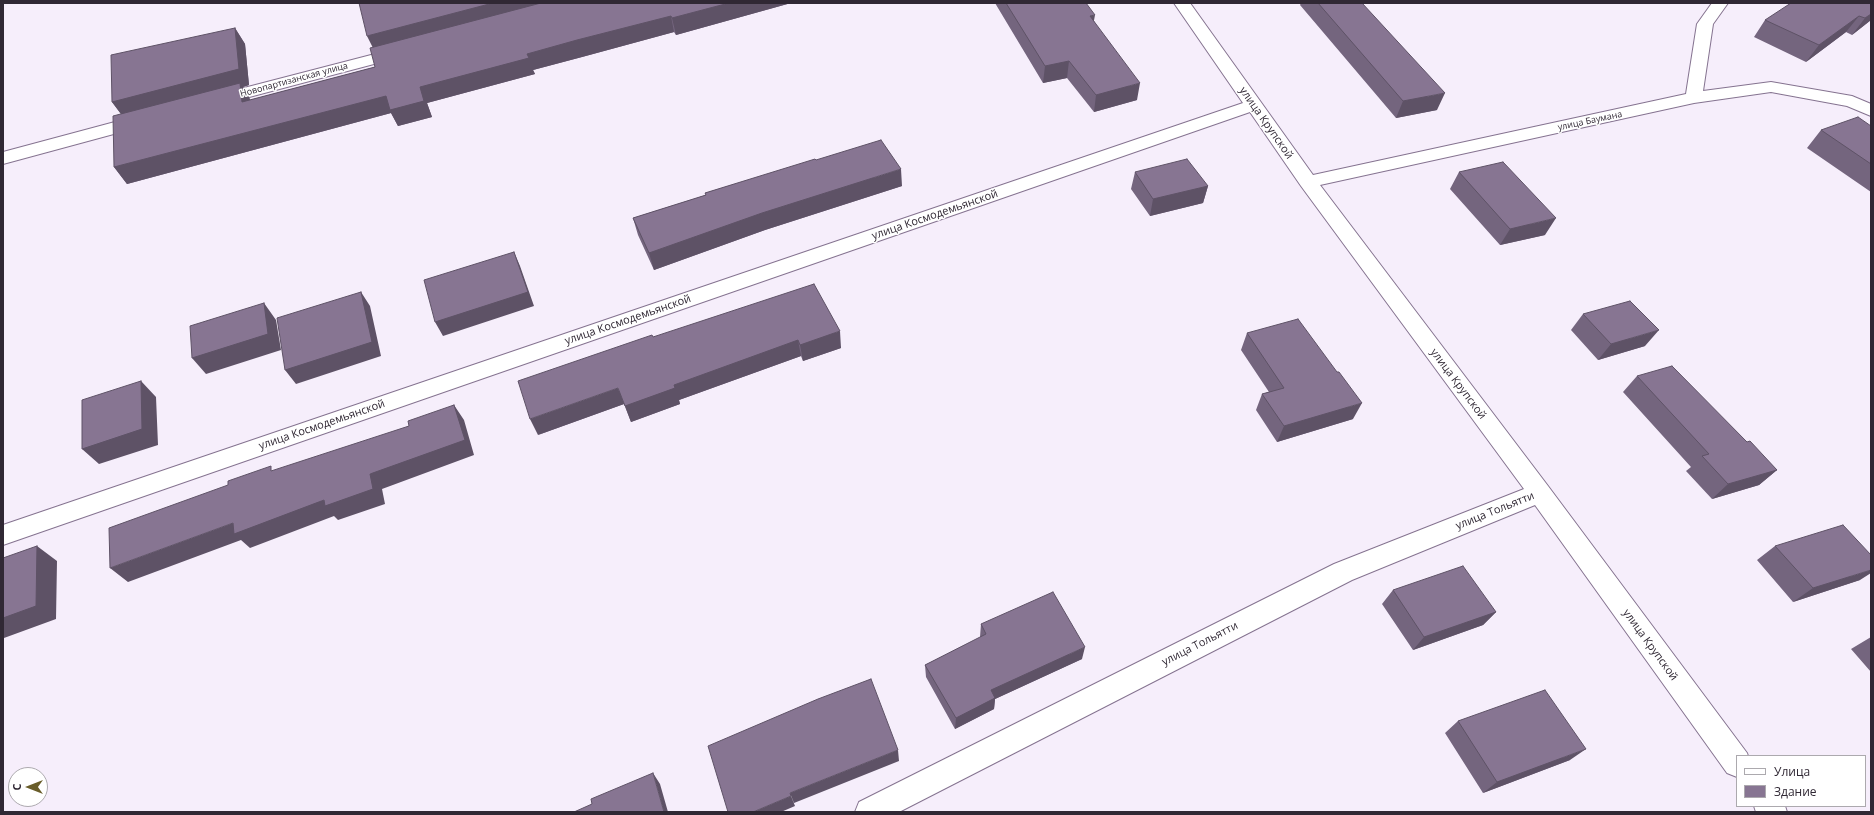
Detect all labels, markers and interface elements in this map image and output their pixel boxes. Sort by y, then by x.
street label: Новопартизанская улица [239,60,349,100]
street label: улица Крупской [1236,84,1296,162]
street label: улица Баумана [1557,109,1623,133]
street label: улица Космодемьянской [870,187,1000,243]
street label: улица Космодемьянской [563,292,693,348]
street label: улица Крупской [1427,346,1489,422]
street label: улица Космодемьянской [257,397,387,453]
street label: улица Тольятти [1454,489,1536,533]
street label: улица Крупской [1620,607,1680,683]
street label: улица Тольятти [1160,619,1240,669]
legend [1736,755,1866,807]
text: Улица [1774,763,1810,780]
north arrow [8,767,48,807]
text: Здание [1774,783,1817,800]
text: С [9,784,24,791]

